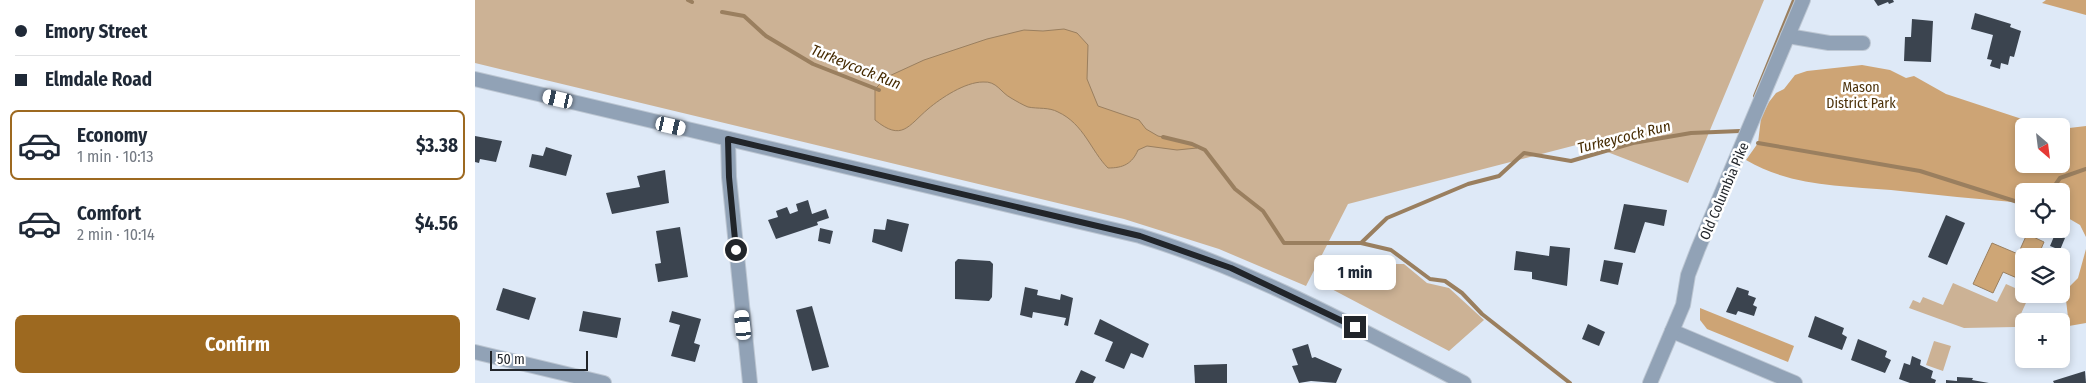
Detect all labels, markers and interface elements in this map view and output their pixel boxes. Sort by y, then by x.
text: Emory Street [45,20,147,43]
water label: Turkeycock Run [808,41,904,93]
text: Elmdale Road [45,68,152,91]
park label: Mason District Park [1826,79,1896,112]
car [541,88,574,110]
car [654,115,687,137]
water label: Turkeycock Run [1576,117,1672,157]
north arrow [2015,118,2070,172]
map controls [2015,118,2070,368]
icon: car [17,123,62,168]
text: Economy [77,124,147,147]
text: $3.38 [416,134,458,157]
street label: Old Columbia Pike [1696,140,1753,243]
text: 1 min · 10:13 [77,147,153,166]
button: locate [2015,183,2070,238]
icon: car [17,201,62,246]
text: Comfort [77,202,141,225]
text: $4.56 [415,212,458,235]
text: 2 min · 10:14 [77,225,155,244]
route start [725,239,747,261]
button: layers [2015,248,2070,303]
callout: 1 min [1314,255,1396,290]
text: 1 min [1338,263,1372,282]
car [733,309,752,341]
button: + [2015,313,2070,368]
button: Confirm [15,315,460,373]
route end [1344,316,1366,338]
scale bar [490,348,587,371]
text: 50 m [497,351,525,368]

